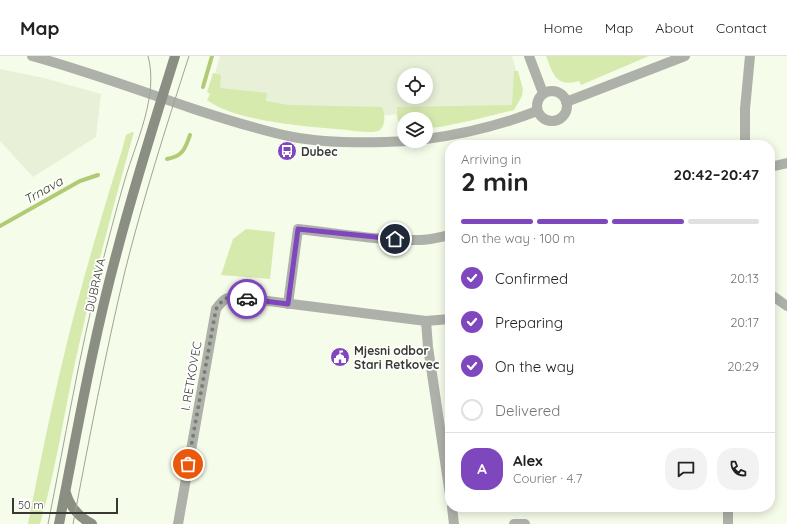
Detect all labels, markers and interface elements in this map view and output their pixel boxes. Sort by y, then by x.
text: Map [20,16,59,40]
text: Home [544,19,583,37]
text: Map [605,19,633,37]
text: About [655,19,694,37]
text: Contact [716,19,767,37]
map controls [397,68,433,148]
button: locate [397,68,433,104]
button: layers [397,112,433,148]
bus stop icon: Dubec [276,140,298,162]
place label: Dubec [301,144,337,159]
text: Arriving in [461,151,521,167]
text: 2 min [461,165,529,198]
text: 20:42–20:47 [674,165,759,184]
water label: Trnava [21,172,66,207]
pin [378,222,412,256]
icon: home [384,228,406,250]
text: On the way · 100 m [461,230,575,246]
street label: DUBRAVA [82,256,109,314]
icon: check [461,267,483,289]
text: Confirmed [495,269,568,288]
text: 20:13 [730,270,759,286]
courier [227,279,267,319]
icon: car [236,288,258,310]
icon: check [461,311,483,333]
text: Preparing [495,313,563,332]
text: 20:17 [730,314,759,330]
street label: I. RETKOVEC [178,340,204,412]
place label: Mjesni odbor Stari Retkovec [354,343,439,372]
public building icon: Mjesni odbor Stari Retkovec [329,346,351,368]
icon: check [461,355,483,377]
text: On the way [495,357,574,376]
text: 20:29 [727,358,759,374]
text: Delivered [495,401,560,420]
pin [171,447,205,481]
button: chat [665,448,707,490]
button: phone [717,448,759,490]
text: Alex [513,451,543,470]
icon: bag [177,453,199,475]
text: A [477,459,487,478]
text: Courier · 4.7 [513,470,582,486]
scale bar [12,496,118,515]
text: 50 m [18,498,44,512]

